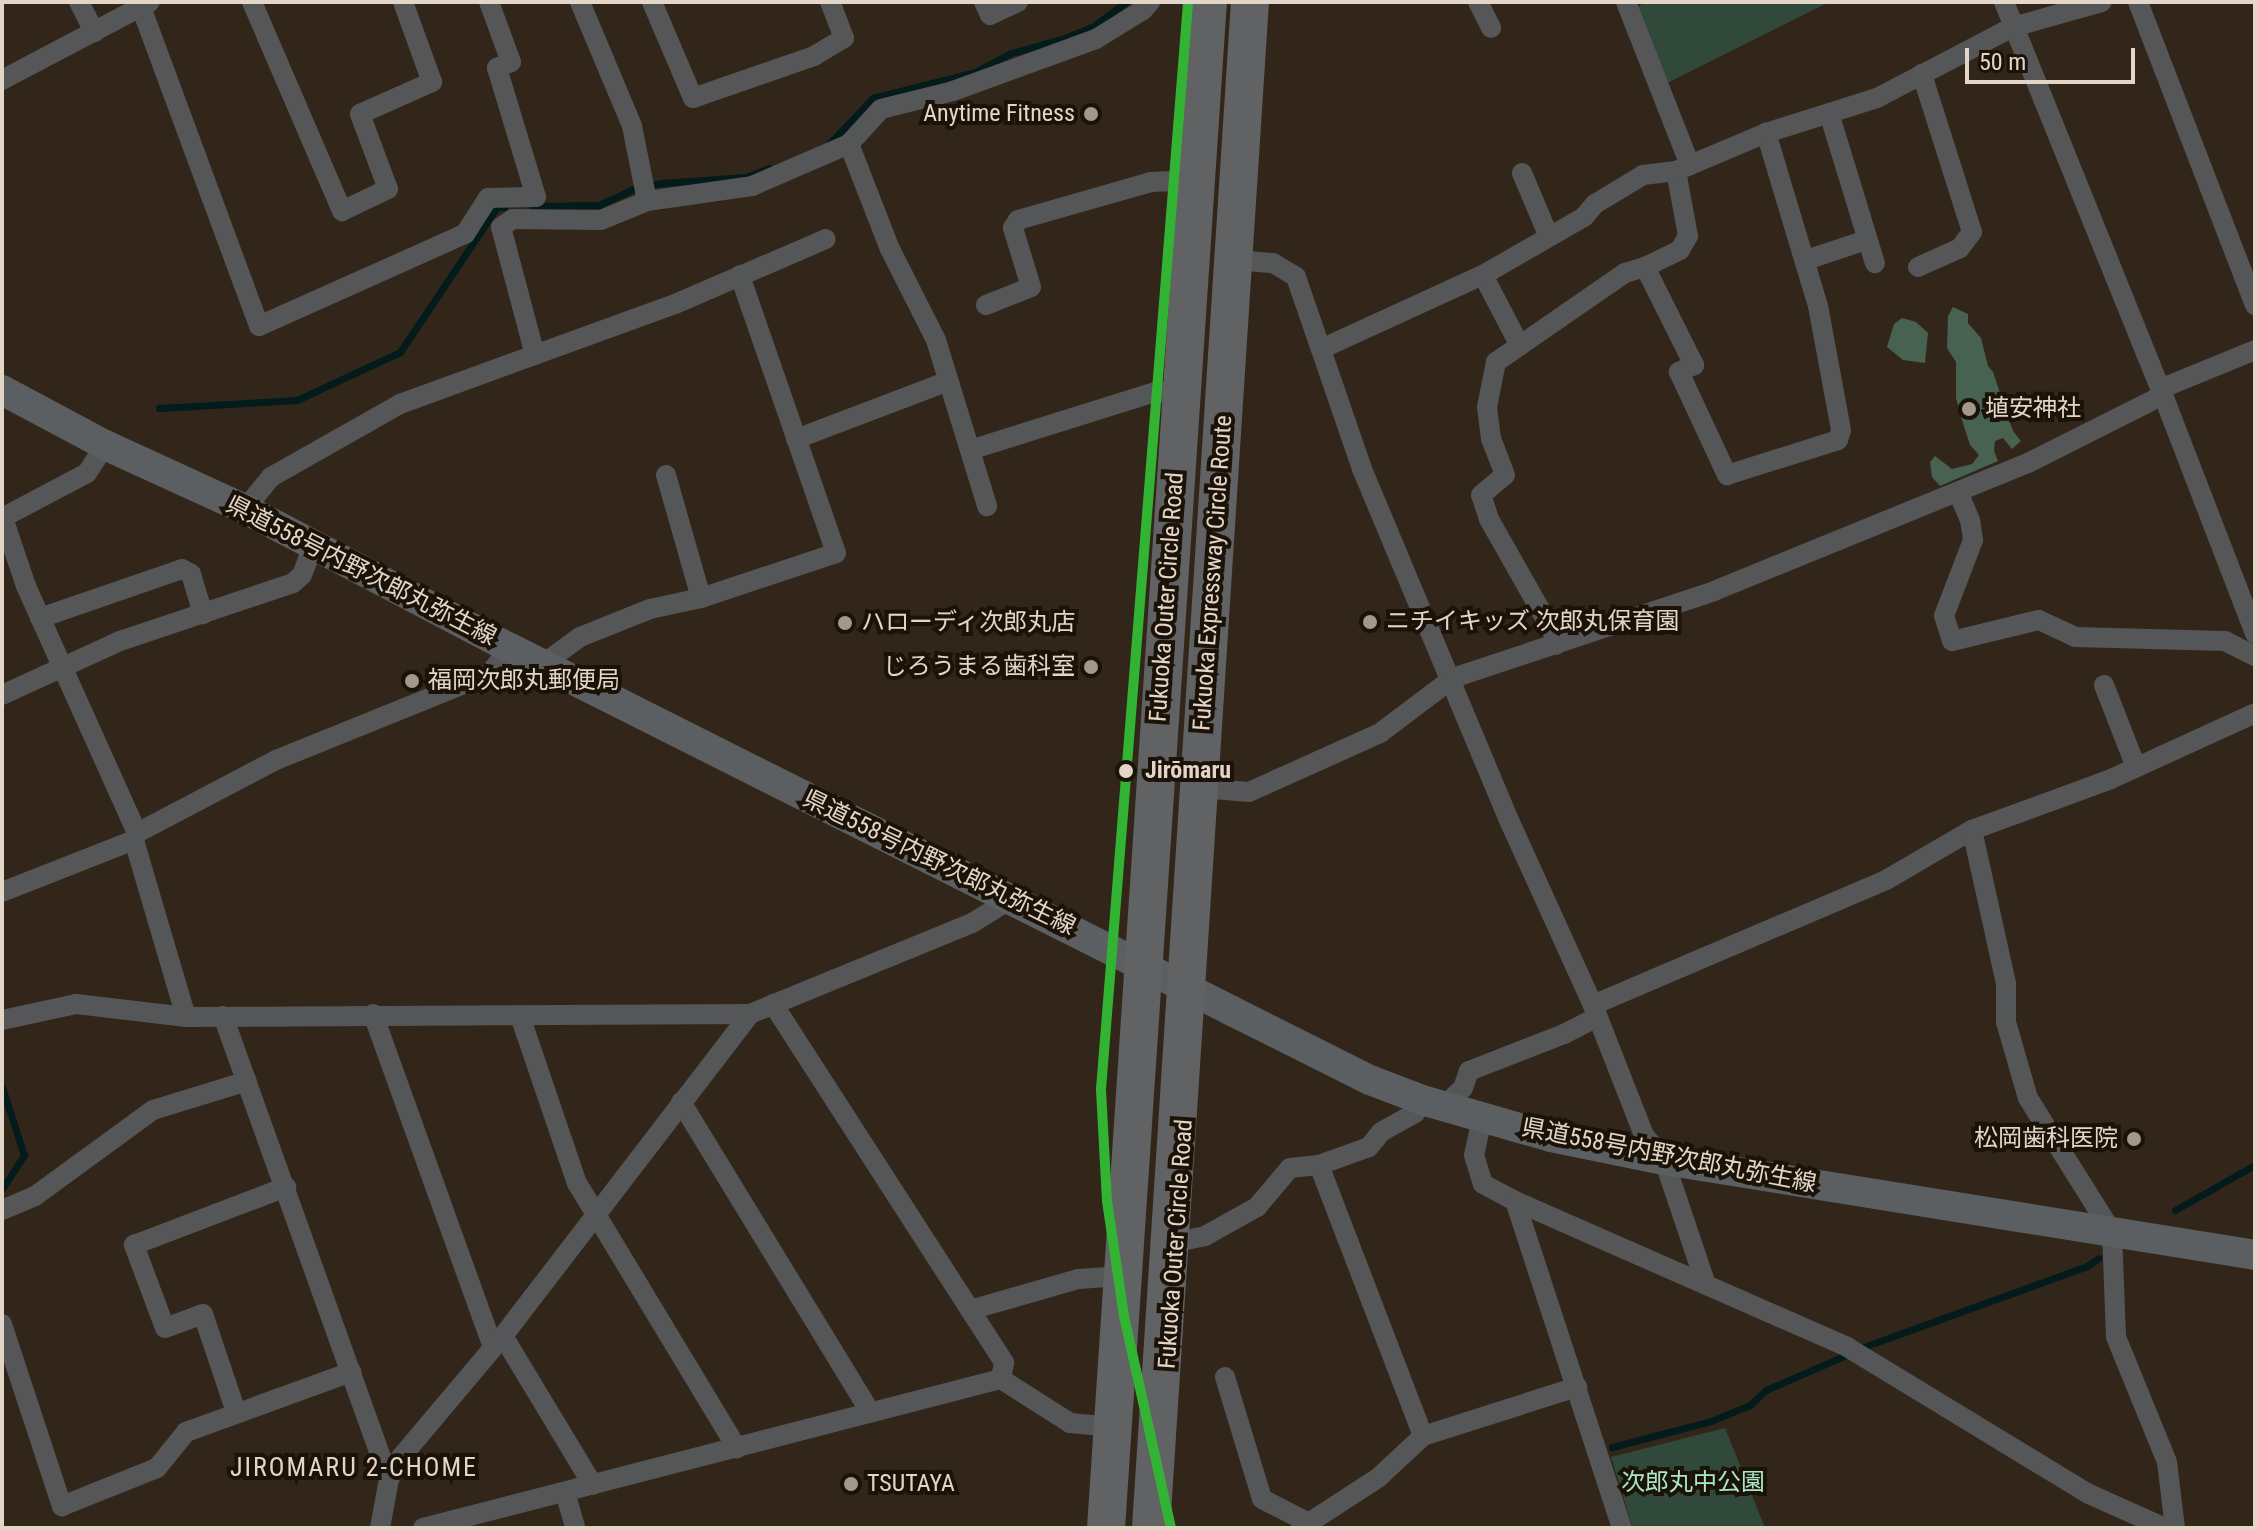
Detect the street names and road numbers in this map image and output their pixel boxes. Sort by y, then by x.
street label: Fukuoka Expressway Circle Route [1188,414,1238,732]
street label: Fukuoka Outer Circle Road [1144,471,1190,723]
street label: 県道558号内野次郎丸弥生線 [221,490,501,652]
street label: 県道558号内野次郎丸弥生線 [798,784,1080,942]
street label: 県道558号内野次郎丸弥生線 [1519,1113,1819,1199]
street label: Fukuoka Outer Circle Road [1153,1118,1199,1370]

